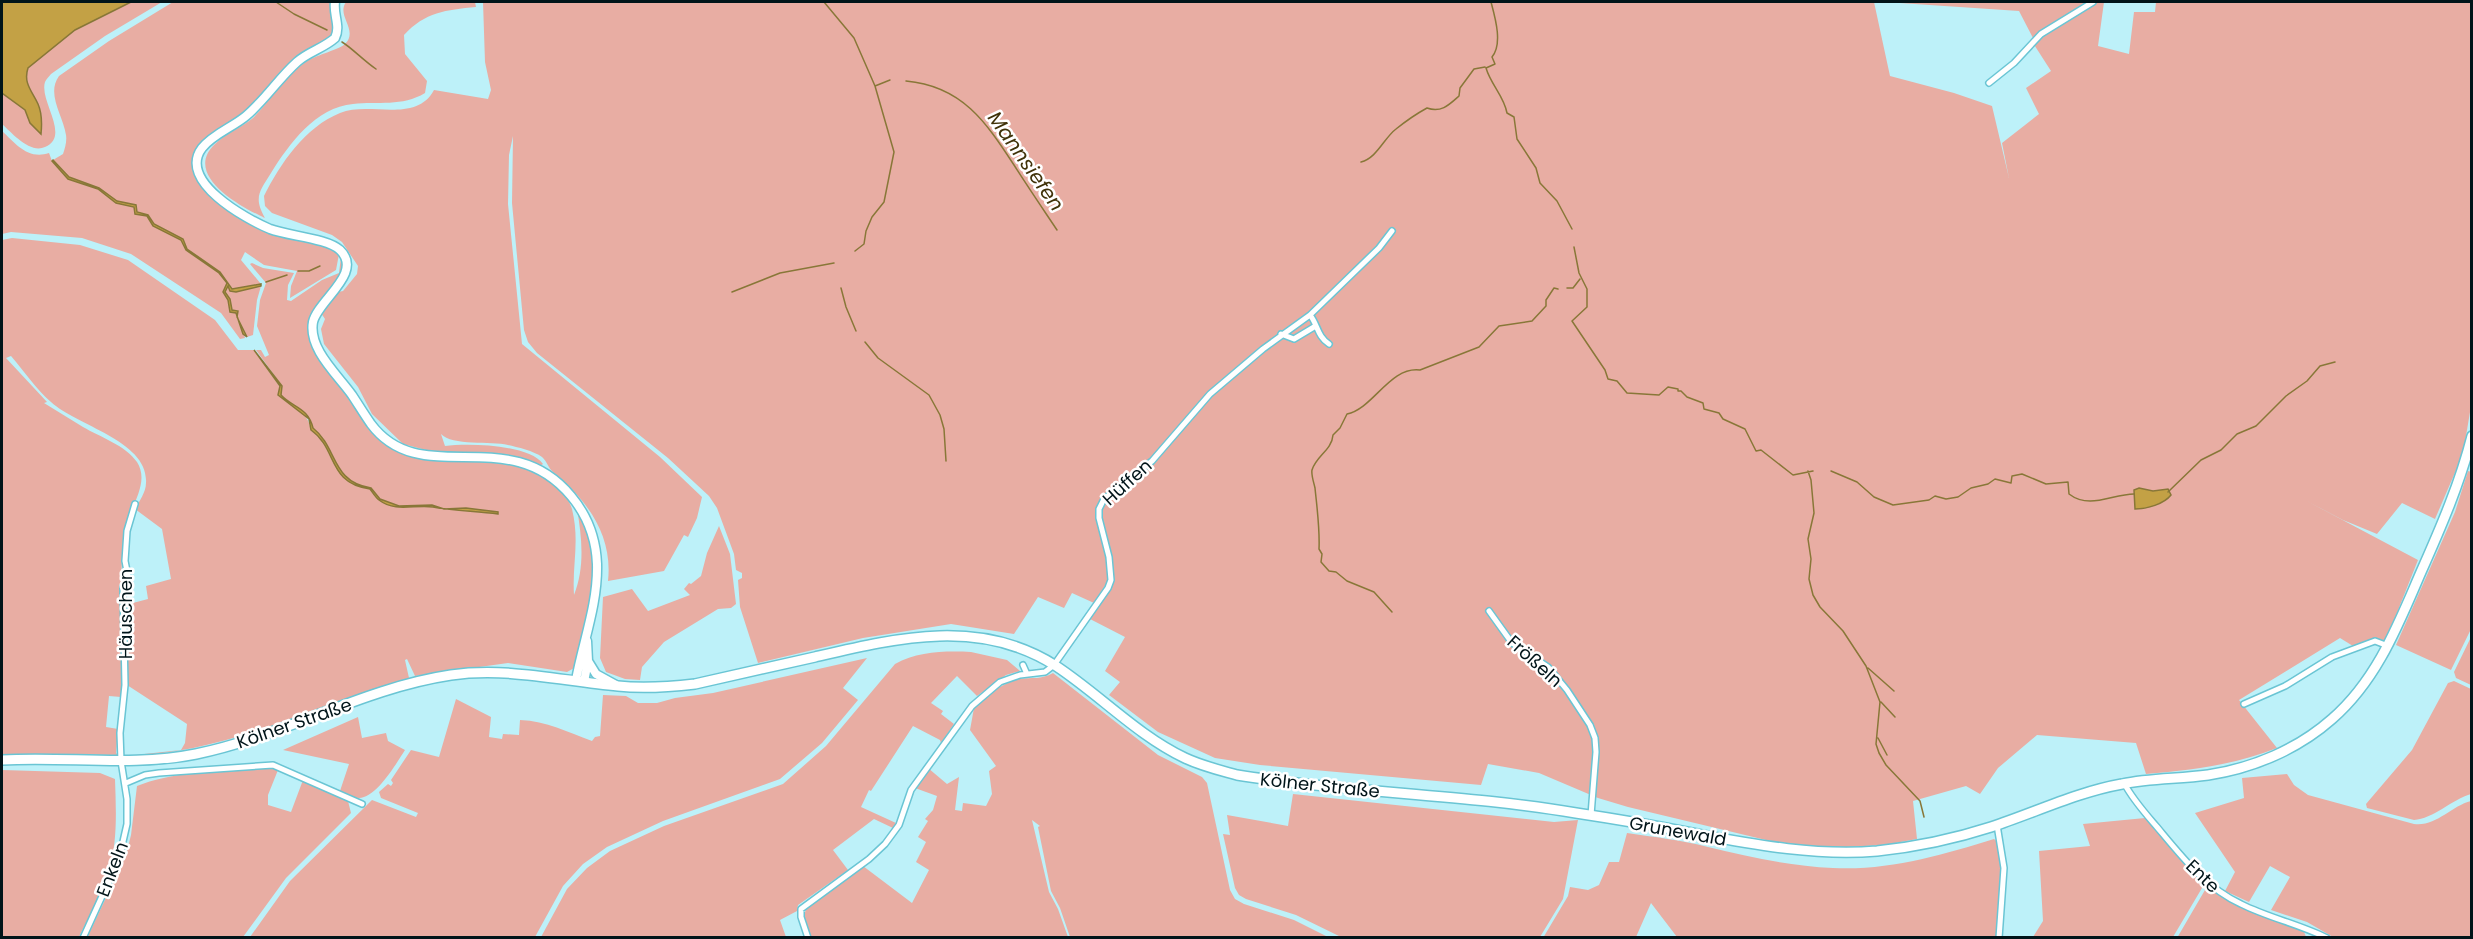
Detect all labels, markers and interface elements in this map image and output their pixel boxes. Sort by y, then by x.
water label: Mannsiefen [981,106,1071,216]
street label: Hüffen [1097,453,1157,511]
street label: Häuschen [113,569,138,659]
street label: Frößeln [1502,629,1568,693]
street label: Kölner Straße [233,692,355,754]
street label: Kölner Straße [1259,766,1381,804]
street label: Grunewald [1627,810,1729,852]
street label: Enkeln [90,838,134,900]
street label: Ente [2180,854,2226,898]

